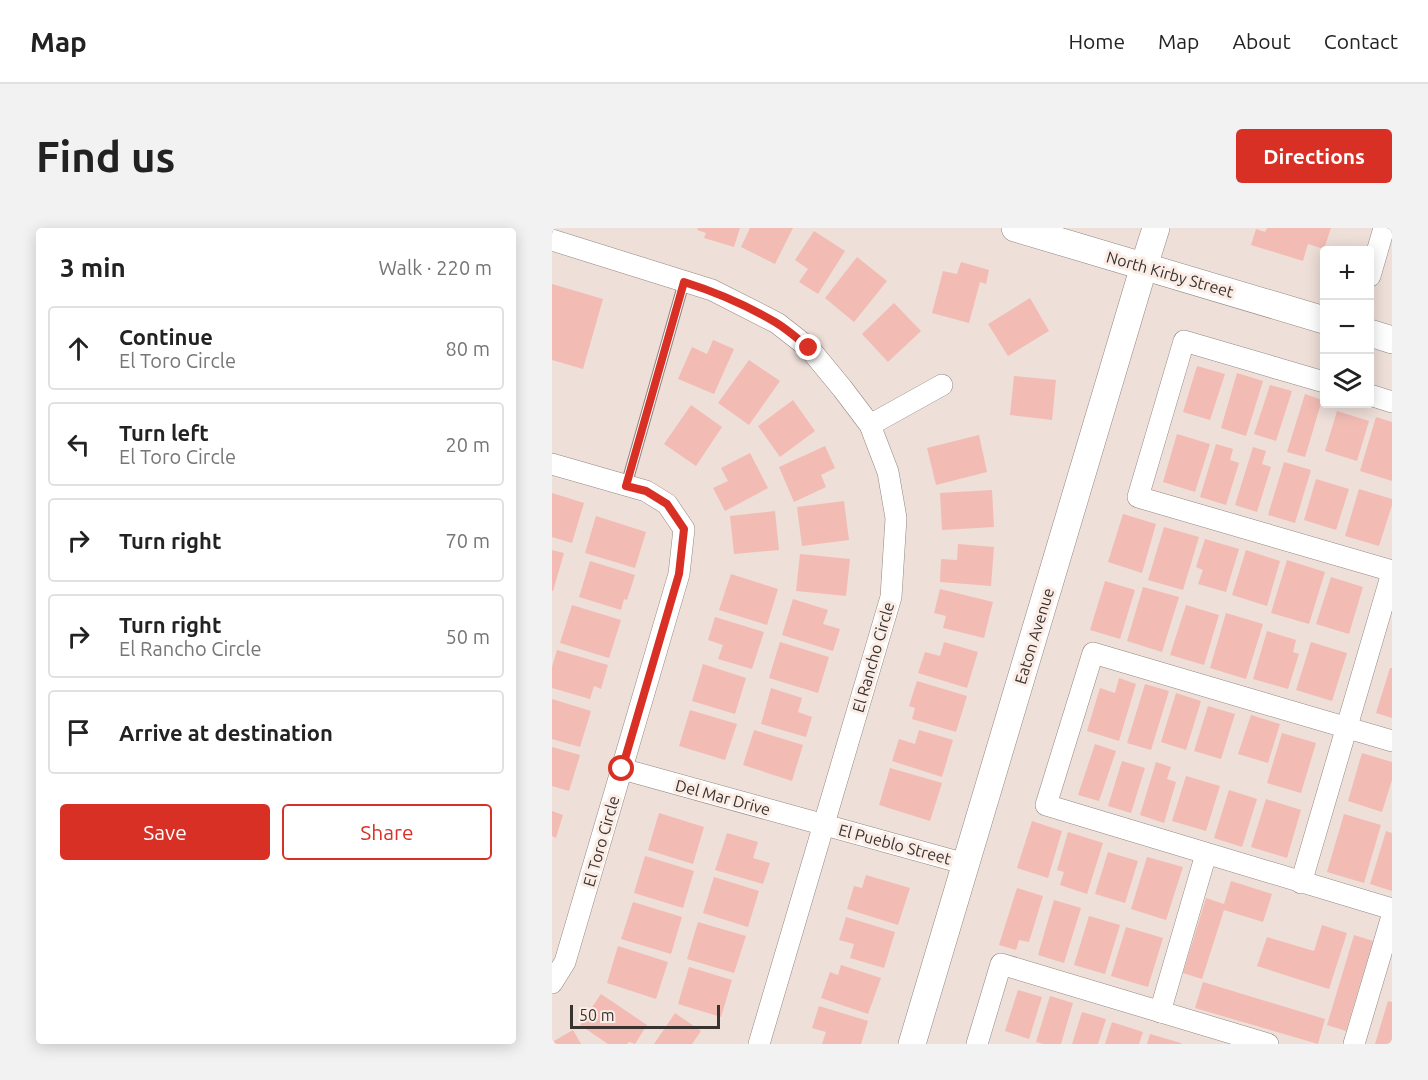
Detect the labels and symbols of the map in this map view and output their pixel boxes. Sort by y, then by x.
street label: North Kirby Street [1104,247,1236,301]
route end [795,334,821,360]
street label: Eaton Avenue [1011,586,1057,686]
street label: El Rancho Circle [849,600,897,714]
route start [608,755,634,781]
street label: Del Mar Drive [673,776,773,818]
street label: El Toro Circle [579,794,623,888]
street label: El Pueblo Street [837,820,954,868]
scale bar [570,1002,720,1030]

